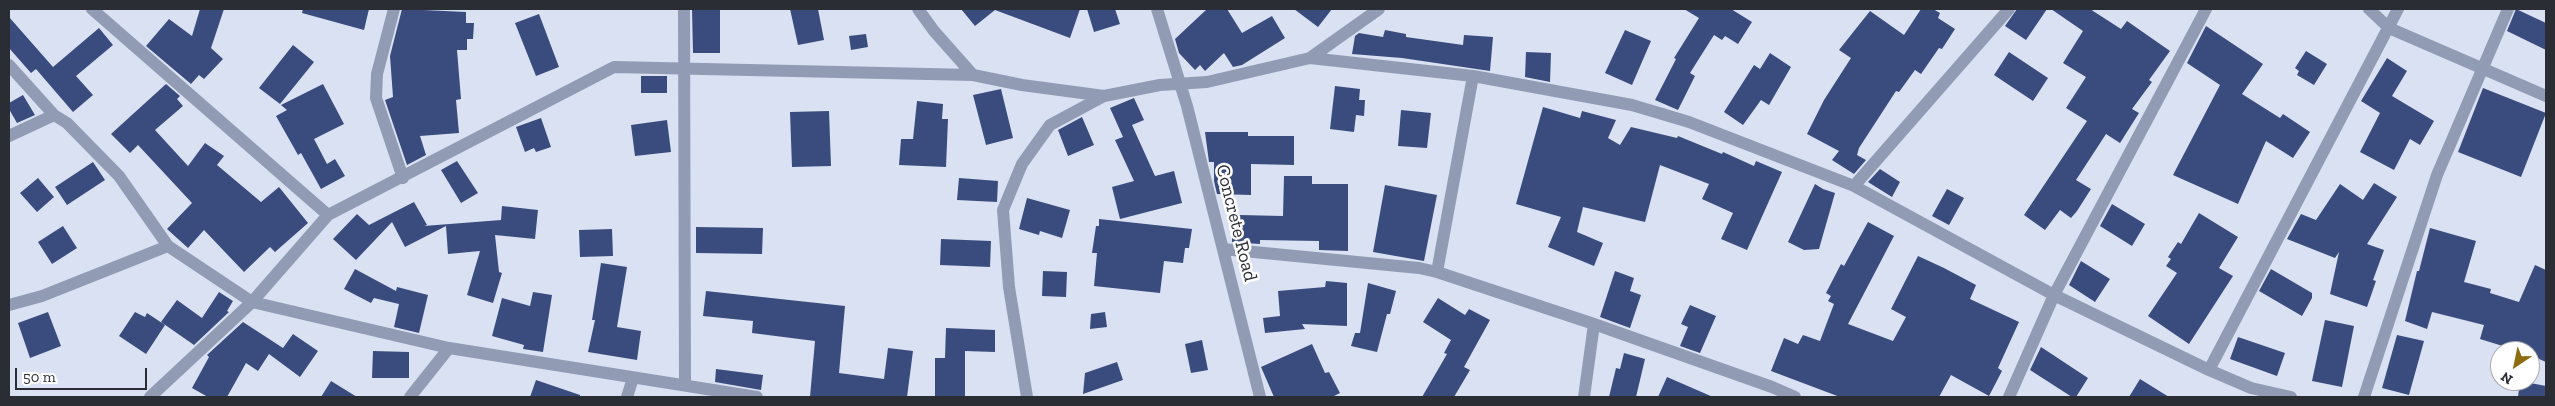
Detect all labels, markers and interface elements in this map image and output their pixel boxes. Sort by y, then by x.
street label: Concrete Road [1210,162,1262,284]
north arrow [2490,341,2540,391]
scale bar [18,358,150,390]
text: 50 m [23,368,56,386]
text: N [2498,368,2516,388]

